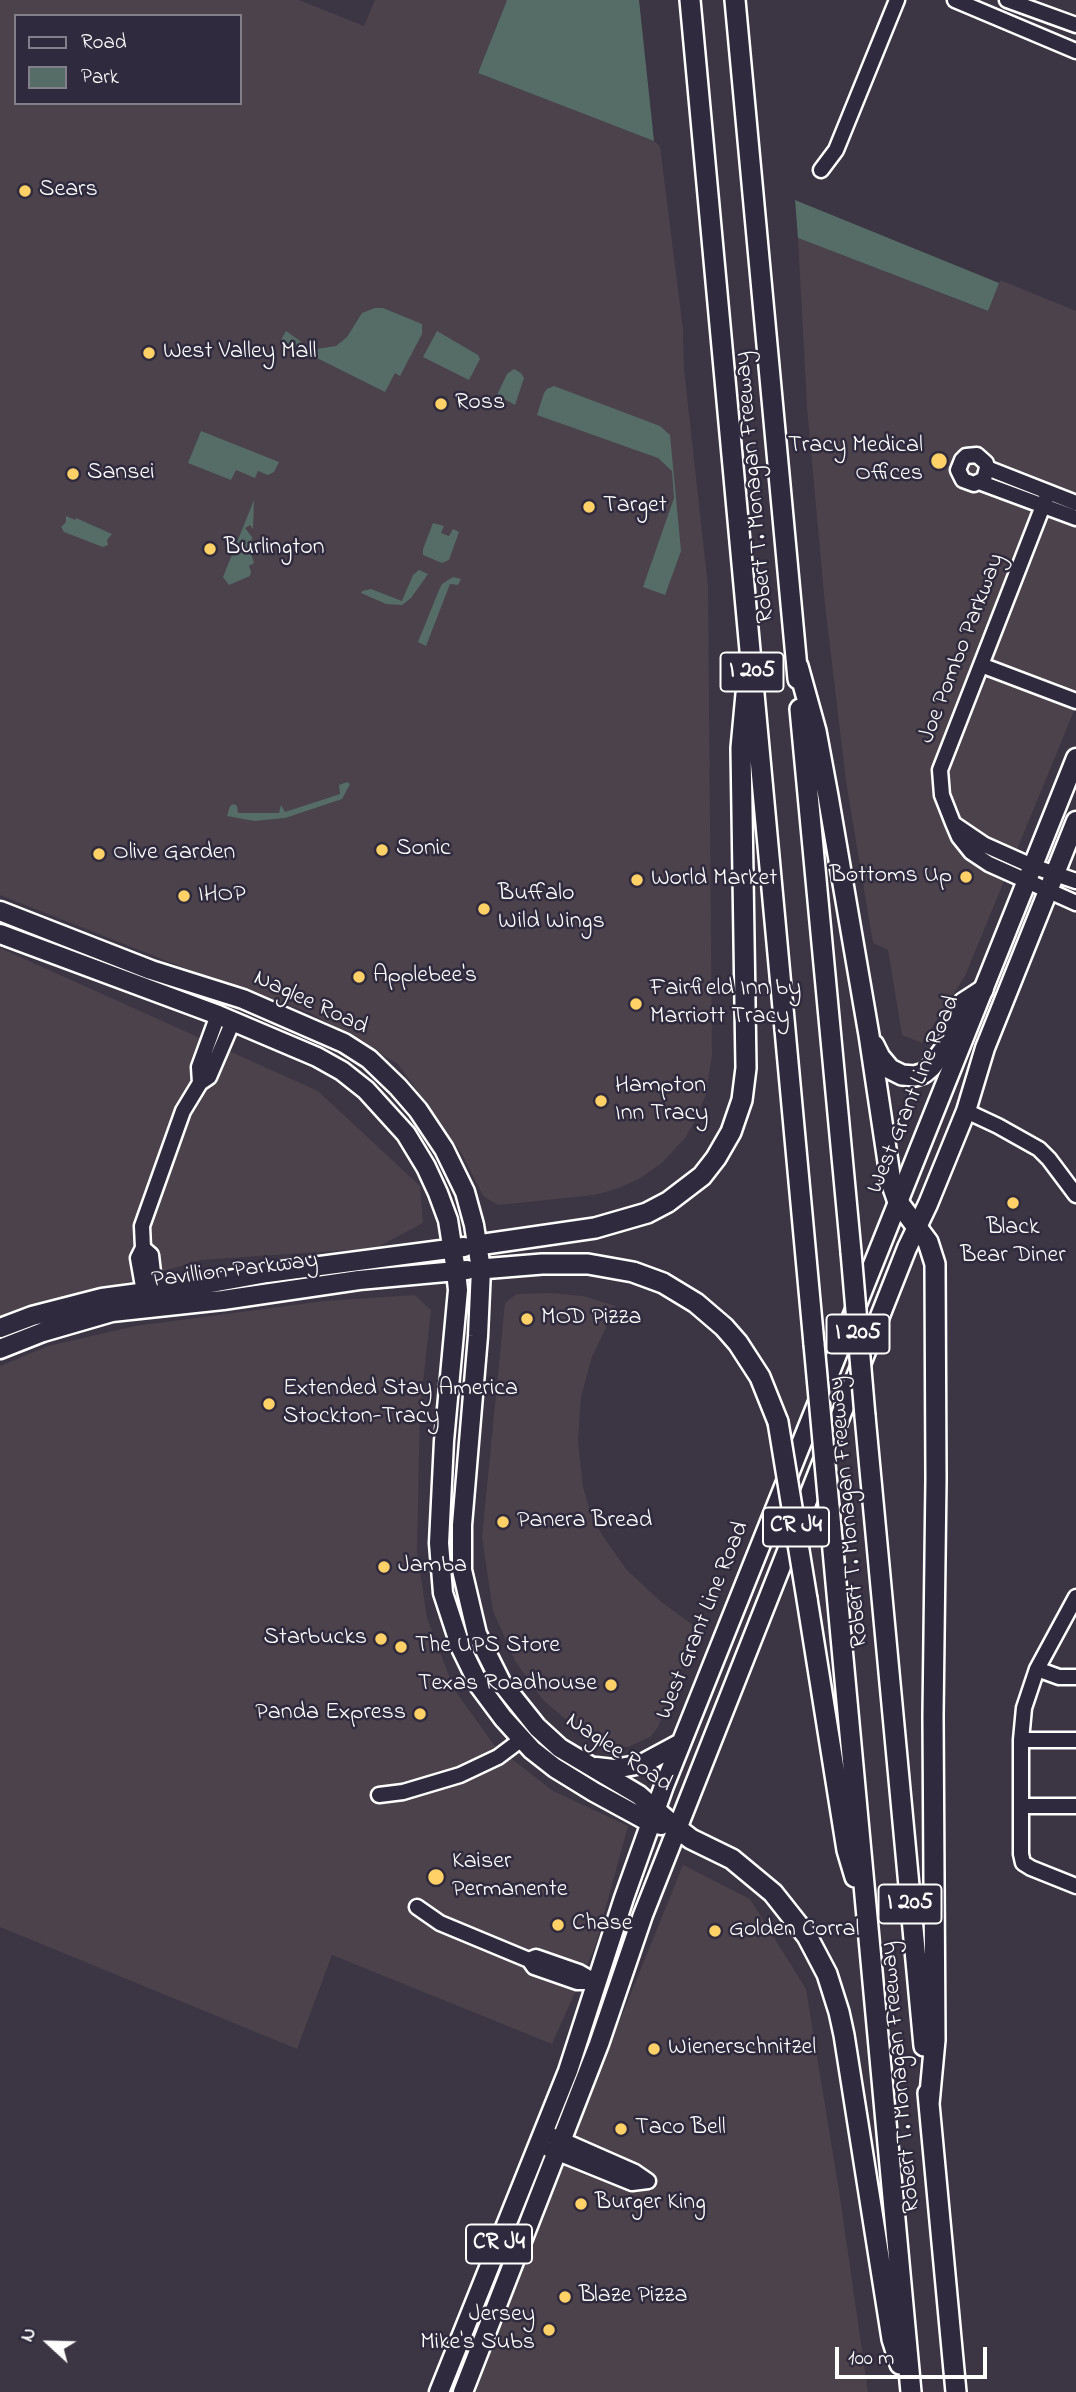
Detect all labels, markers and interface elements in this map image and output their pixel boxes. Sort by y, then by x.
legend [14,14,242,105]
text: Road [81,28,127,58]
text: Park [81,63,119,93]
place label: Sears [39,177,98,205]
marker: Sears [17,183,33,199]
place label: West Valley Mall [163,339,317,367]
marker: West Valley Mall [141,345,157,361]
street label: Robert T. Monagan Freeway [730,350,782,624]
place label: Ross [455,390,505,418]
marker: Ross [433,396,449,412]
place label: Tracy Medical Offices [788,433,923,489]
marker: Tracy Medical Offices [929,451,949,471]
place label: Sansei [87,460,154,488]
marker: Sansei [65,466,81,482]
place label: Target [603,493,667,521]
marker: Target [581,499,597,515]
place label: Burlington [224,535,325,563]
marker: Burlington [202,541,218,557]
street label: Joe Pombo Parkway [914,550,1012,748]
road number: I 205 [720,652,784,692]
place label: Sonic [396,836,451,864]
place label: Olive Garden [113,840,235,868]
marker: Sonic [374,842,390,858]
marker: Olive Garden [91,846,107,862]
place label: Bottoms Up [830,863,952,891]
place label: World Market [651,866,777,894]
marker: Bottoms Up [958,869,974,885]
marker: World Market [629,872,645,888]
place label: Buffalo Wild Wings [498,881,605,937]
place label: IHOP [198,882,246,910]
marker: IHOP [176,888,192,904]
marker: Buffalo Wild Wings [476,901,492,917]
place label: Applebee's [373,963,477,991]
street label: Naglee Road [248,965,372,1043]
marker: Applebee's [351,969,367,985]
place label: Fairfield Inn by Marriott Tracy [650,976,801,1032]
street label: West Grant Line Road [862,992,968,1198]
marker: Fairfield Inn by Marriott Tracy [628,996,644,1012]
place label: Hampton Inn Tracy [615,1073,708,1129]
marker: Hampton Inn Tracy [593,1093,609,1109]
marker: Black Bear Diner [1005,1195,1021,1211]
place label: Black Bear Diner [960,1215,1066,1271]
street label: Pavillion Parkway [150,1248,320,1296]
place label: MOD Pizza [541,1305,641,1333]
marker: MOD Pizza [519,1311,535,1327]
road number: I 205 [826,1315,890,1354]
street label: Robert T. Monagan Freeway [824,1375,876,1649]
place label: Extended Stay America Stockton-Tracy [283,1376,518,1432]
marker: Extended Stay America Stockton-Tracy [261,1396,277,1412]
place label: Panera Bread [517,1508,652,1536]
road number: CR J4 [763,1508,829,1546]
marker: Panera Bread [495,1514,511,1530]
street label: West Grant Line Road [651,1518,757,1724]
place label: Jamba [398,1553,467,1581]
marker: Jamba [376,1559,392,1575]
place label: Starbucks [263,1625,367,1653]
marker: Starbucks [373,1631,389,1647]
place label: The UPS Store [415,1633,560,1661]
marker: The UPS Store [393,1639,409,1655]
place label: Texas Roadhouse [418,1671,597,1699]
marker: Texas Roadhouse [603,1677,619,1693]
place label: Panda Express [255,1700,406,1728]
marker: Panda Express [412,1706,428,1722]
street label: Naglee Road [559,1708,677,1800]
place label: Kaiser Permanente [452,1849,567,1905]
marker: Kaiser Permanente [426,1867,446,1887]
road number: I 205 [878,1884,942,1924]
place label: Chase [572,1911,633,1939]
marker: Chase [550,1917,566,1933]
place label: Golden Corral [729,1917,859,1945]
marker: Golden Corral [707,1923,723,1939]
street label: Robert T. Monagan Freeway [876,1940,928,2214]
place label: Wienerschnitzel [668,2035,816,2063]
marker: Wienerschnitzel [646,2041,662,2057]
place label: Taco Bell [635,2115,726,2143]
marker: Taco Bell [613,2121,629,2137]
place label: Burger King [595,2190,706,2218]
marker: Burger King [573,2196,589,2212]
road number: CR J4 [466,2224,532,2264]
place label: Blaze Pizza [579,2283,687,2311]
marker: Blaze Pizza [557,2289,573,2305]
place label: Jersey Mike's Subs [420,2302,535,2358]
north arrow [14,2308,84,2378]
marker: Jersey Mike's Subs [541,2322,557,2338]
text: N [14,2324,44,2346]
scale bar [838,2332,990,2376]
text: 100 m [848,2344,894,2374]

